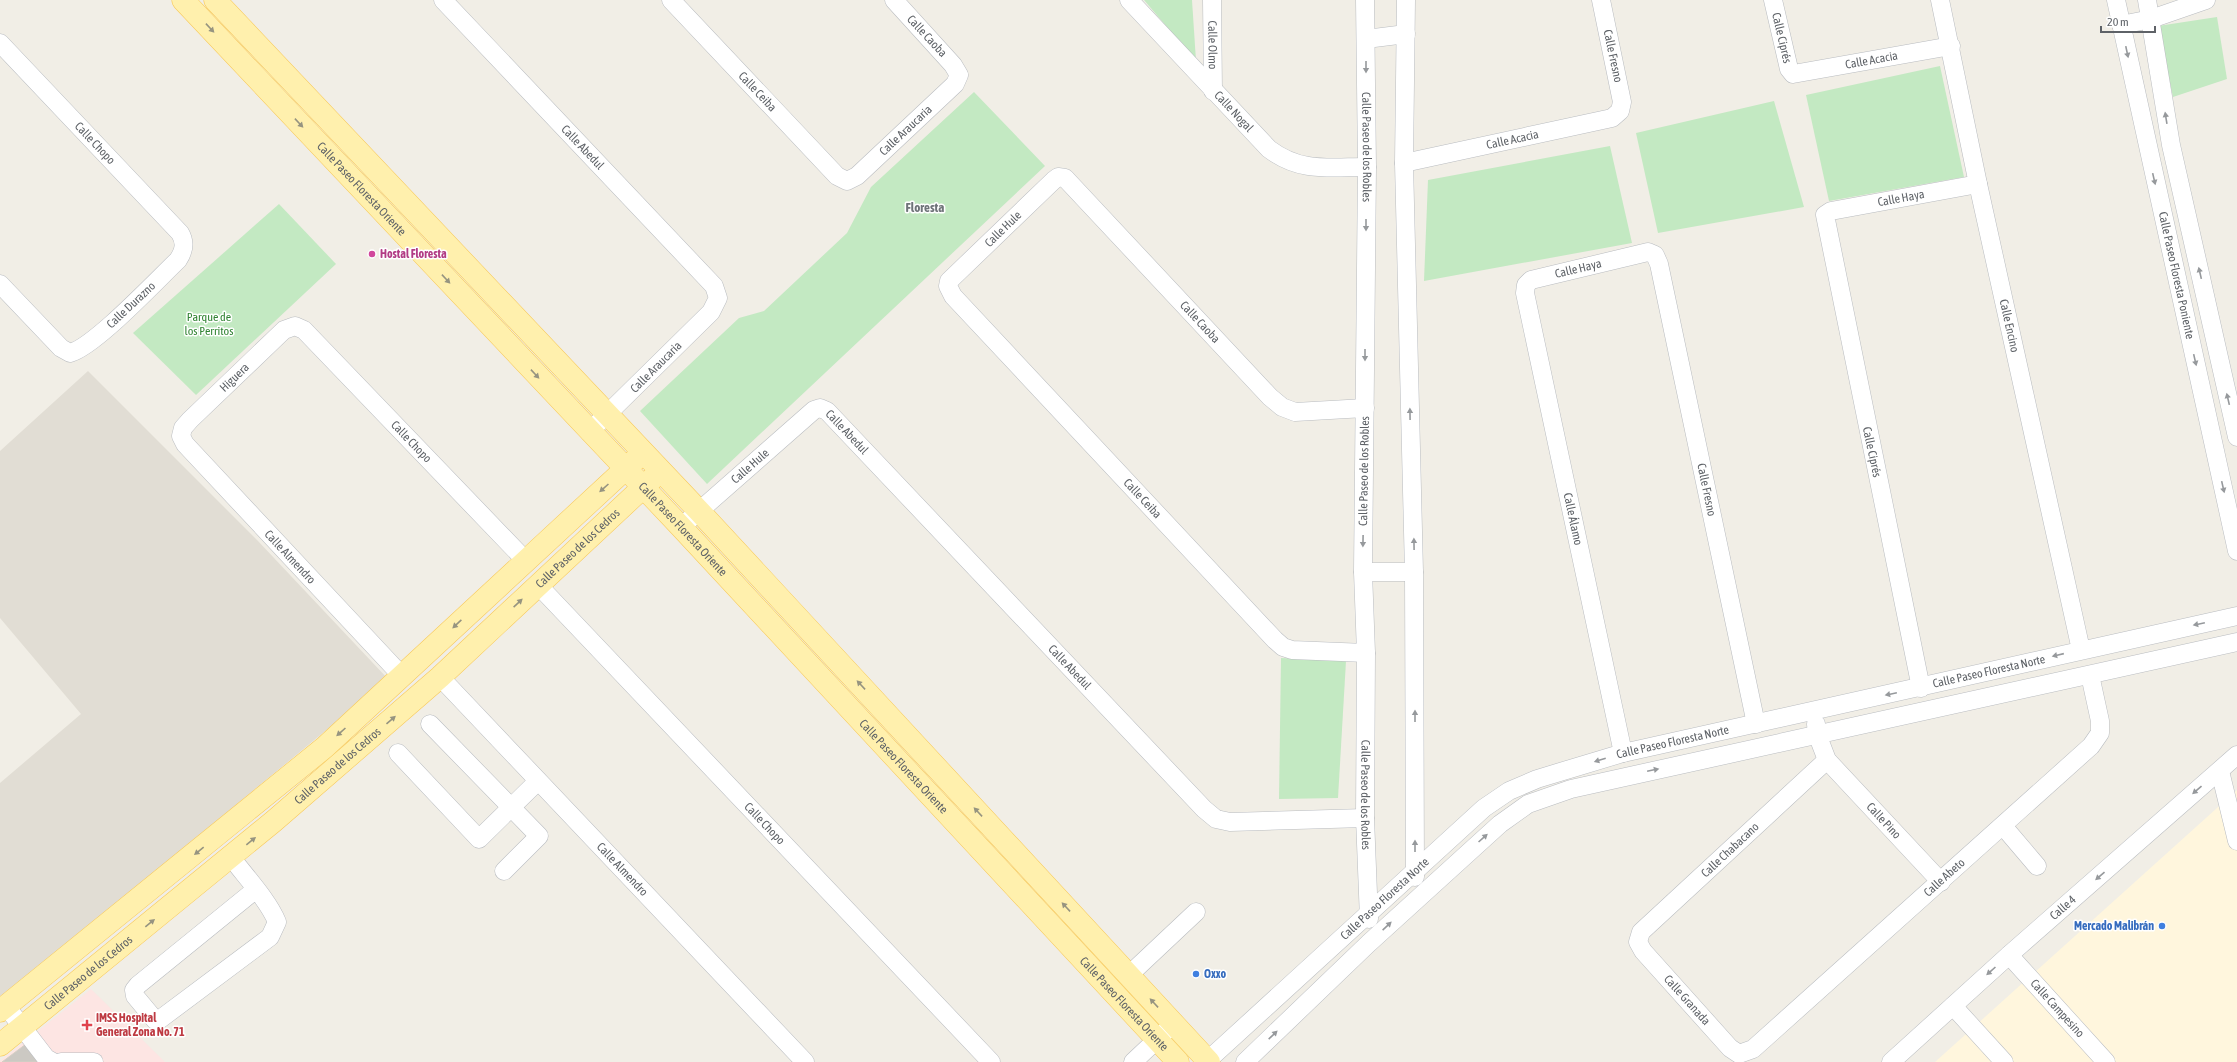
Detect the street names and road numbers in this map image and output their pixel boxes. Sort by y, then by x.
street label: Calle Ciprés [1769,11,1794,65]
street label: Calle Caoba [904,12,950,60]
street label: Calle Olmo [1205,20,1220,70]
street label: Calle Fresno [1601,28,1625,84]
street label: Calle Acacia [1844,49,1899,72]
street label: Calle Ceiba [735,69,779,114]
street label: Calle Nogal [1211,88,1257,135]
street label: Calle Paseo de los Robles [1359,92,1374,202]
street label: Calle Araucaria [876,102,935,158]
street label: Calle Chopo [72,119,118,167]
street label: Calle Abedul [558,122,608,173]
street label: Calle Acacia [1485,127,1540,152]
street label: Calle Paseo Floresta Oriente [314,139,409,239]
street label: Calle Haya [1876,187,1926,209]
street label: Calle Hule [982,208,1024,250]
street label: Calle Paseo Floresta Poniente [2156,210,2197,340]
street label: Calle Haya [1554,256,1603,281]
street label: Calle Durazno [104,279,159,331]
street label: Calle Caoba [1177,298,1223,346]
street label: Calle Encino [1997,298,2022,354]
street label: Calle Araucaria [627,338,685,396]
street label: Higuera [217,360,252,395]
street label: Calle Abedul [823,407,872,458]
street label: Calle Paseo de los Robles [1356,416,1372,526]
street label: Calle Chopo [388,418,435,466]
street label: Calle Ciprés [1860,425,1884,479]
street label: Calle Hule [728,446,772,487]
street label: Calle Fresno [1694,462,1719,518]
street label: Calle Ceiba [1121,476,1164,521]
street label: Calle Paseo Floresta Oriente [636,479,730,579]
street label: Calle Álamo [1561,492,1585,547]
street label: Calle Paseo de los Cedros [533,506,623,591]
street label: Calle Almendro [262,527,319,587]
street label: Calle Abedul [1045,642,1095,693]
street label: Calle Paseo Floresta Norte [1931,652,2047,691]
street label: Calle Paseo Floresta Oriente [856,717,951,817]
street label: Calle Paseo Floresta Norte [1615,723,1730,762]
street label: Calle Paseo de los Cedros [291,725,384,807]
street label: Calle Paseo de los Robles [1358,740,1373,850]
street label: Calle Chopo [741,800,788,848]
street label: Calle Pino [1864,800,1904,842]
street label: Calle Chabacano [1698,819,1762,880]
street label: Calle Almendro [594,840,651,899]
street label: Calle Paseo Floresta Norte [1337,855,1432,943]
street label: Calle Abeto [1921,855,1968,900]
street label: Calle 4 [2047,892,2079,923]
street label: Calle Paseo de los Cedros [41,933,135,1013]
street label: Calle Paseo Floresta Oriente [1077,954,1171,1054]
street label: Calle Granada [1661,972,1713,1028]
street label: Calle Campesino [2027,976,2088,1041]

